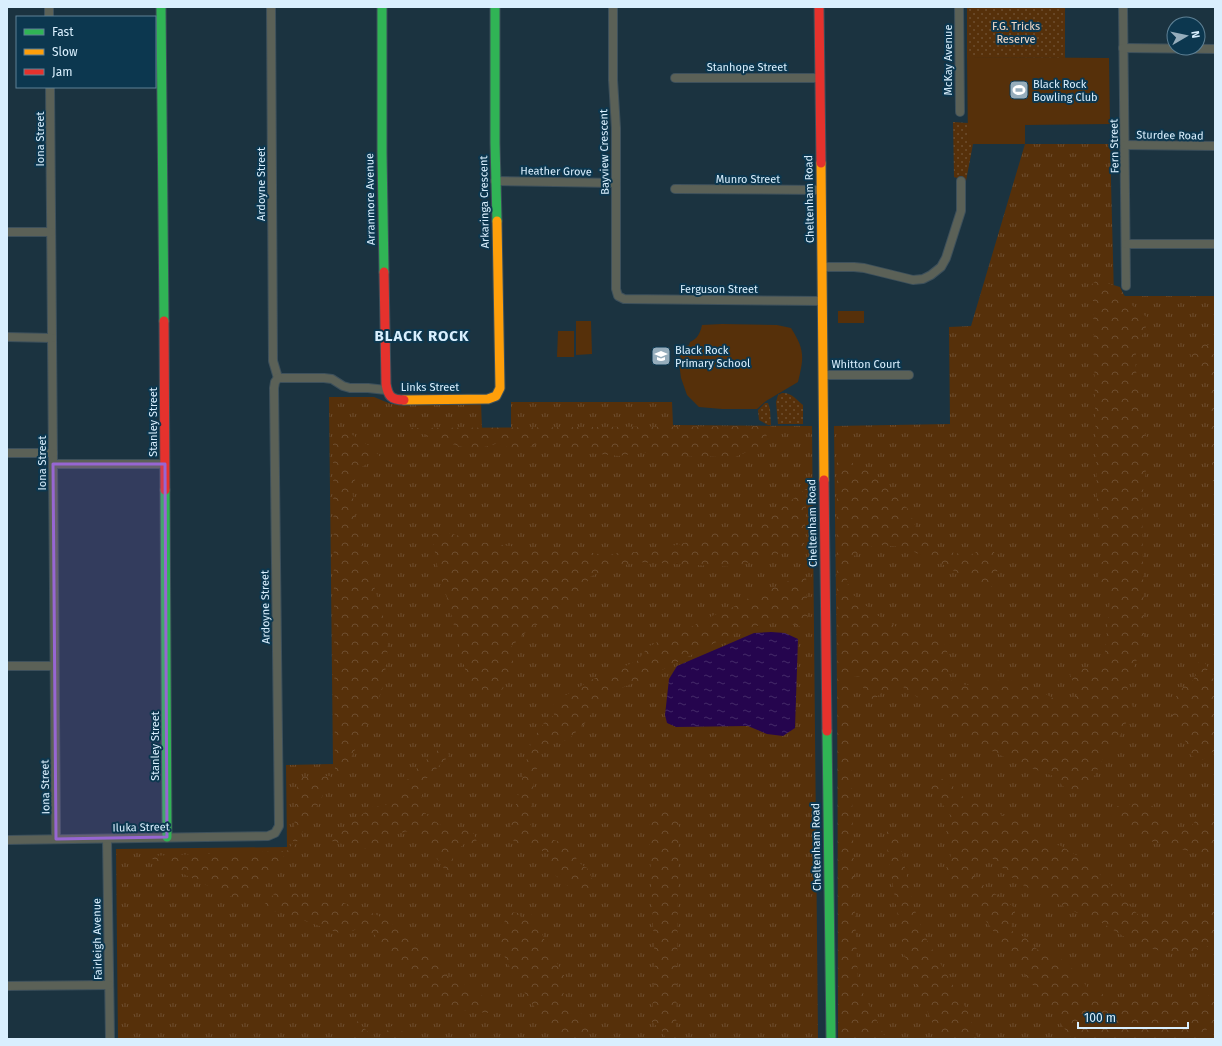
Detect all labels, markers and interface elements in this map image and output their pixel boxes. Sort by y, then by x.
legend [16,16,156,88]
north arrow [1166,16,1206,56]
park label: F.G. Tricks Reserve [992,20,1040,46]
text: Fast [52,25,74,39]
street label: McKay Avenue [942,25,955,95]
text: N [1188,30,1202,39]
text: Slow [52,45,78,59]
street label: Stanhope Street [707,61,787,74]
text: Jam [52,65,72,79]
place label: Black Rock Bowling Club [1033,78,1098,104]
sports icon: Black Rock Bowling Club [1008,79,1030,101]
street label: Bayview Crescent [597,109,612,195]
street label: Iona Street [34,112,47,166]
street label: Fern Street [1108,119,1121,173]
street label: Sturdee Road [1136,128,1204,143]
street label: Ardoyne Street [255,147,268,221]
street label: Arranmore Avenue [363,153,378,245]
street label: Cheltenham Road [802,155,817,243]
street label: Arkaringa Crescent [477,156,492,248]
street label: Heather Grove [520,164,592,179]
street label: Munro Street [716,173,780,186]
street label: Ferguson Street [680,283,758,296]
district label: BLACK ROCK [375,327,469,345]
place label: Black Rock Primary School [675,344,750,370]
school or university icon: Black Rock Primary School [650,345,672,367]
street label: Whitton Court [831,358,901,371]
street label: Links Street [401,381,459,394]
street label: Stanley Street [147,387,160,457]
street label: Iona Street [36,436,49,490]
street label: Cheltenham Road [805,479,820,567]
street label: Ardoyne Street [258,570,273,644]
street label: Stanley Street [149,711,162,781]
street label: Iona Street [39,759,52,815]
street label: Cheltenham Road [809,803,824,891]
street label: Iluka Street [112,821,170,834]
street label: Fairleigh Avenue [90,898,105,980]
scale bar [1078,1004,1188,1030]
text: 100 m [1084,1011,1116,1025]

